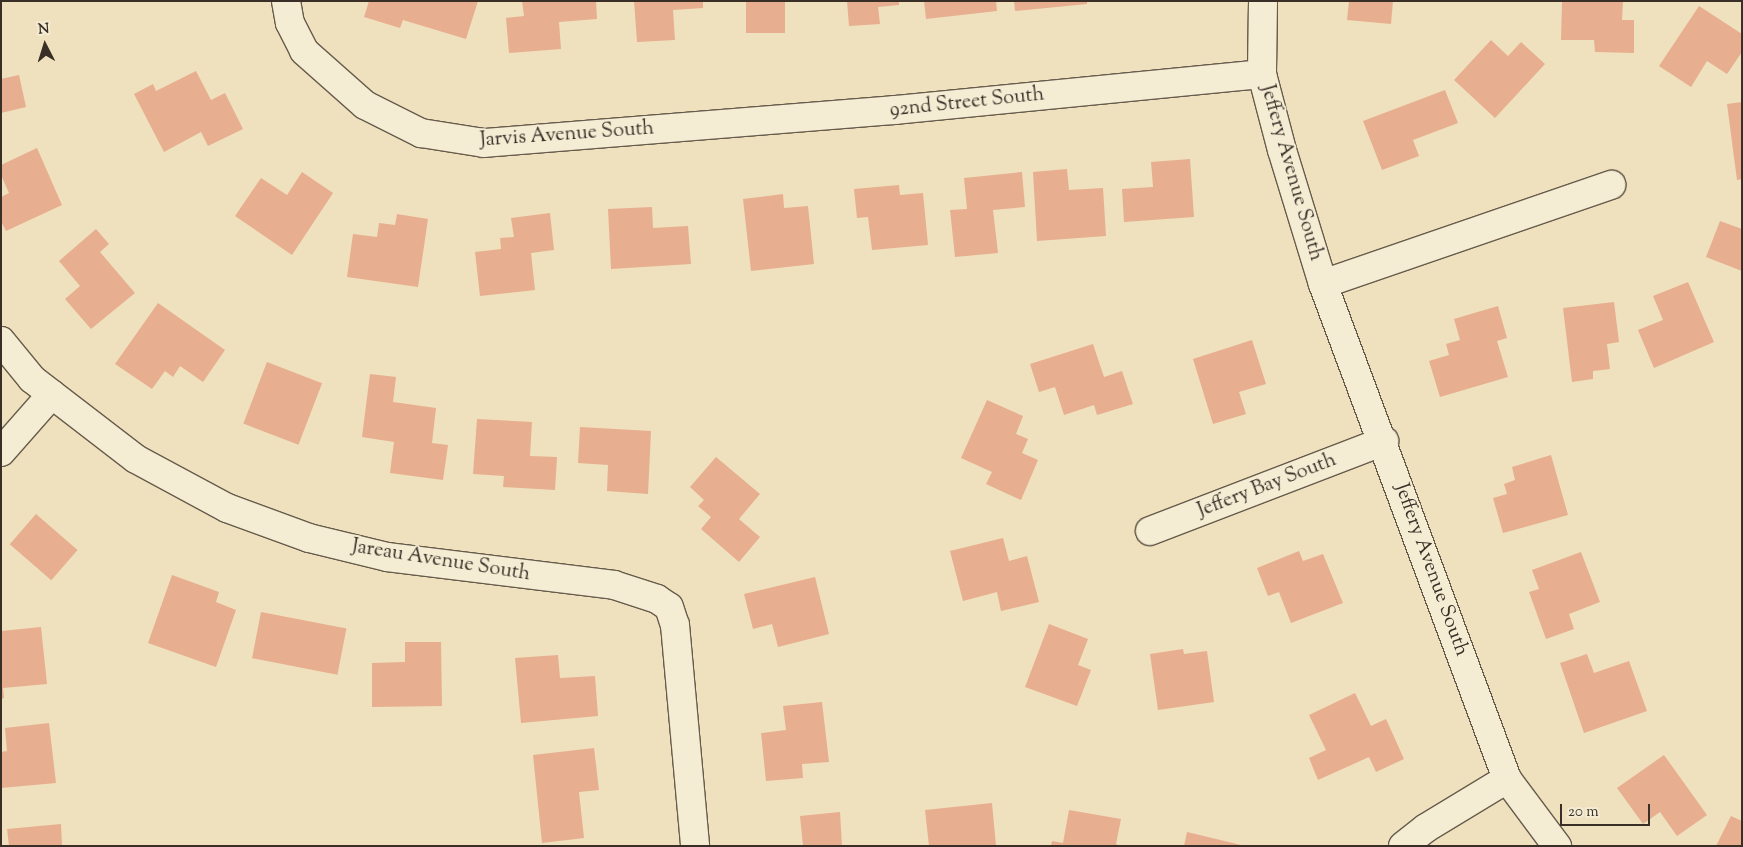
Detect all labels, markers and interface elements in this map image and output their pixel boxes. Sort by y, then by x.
north arrow [20,20,70,70]
text: N [37,20,50,41]
street label: Jeffery Avenue South [1254,82,1328,264]
street label: 92nd Street South [889,83,1045,123]
street label: Jarvis Avenue South [479,117,655,153]
street label: Jeffery Bay South [1194,449,1340,523]
street label: Jeffery Avenue South [1389,480,1473,660]
street label: Jareau Avenue South [350,535,532,587]
scale bar [1563,794,1653,826]
text: 20 m [1568,802,1599,823]

